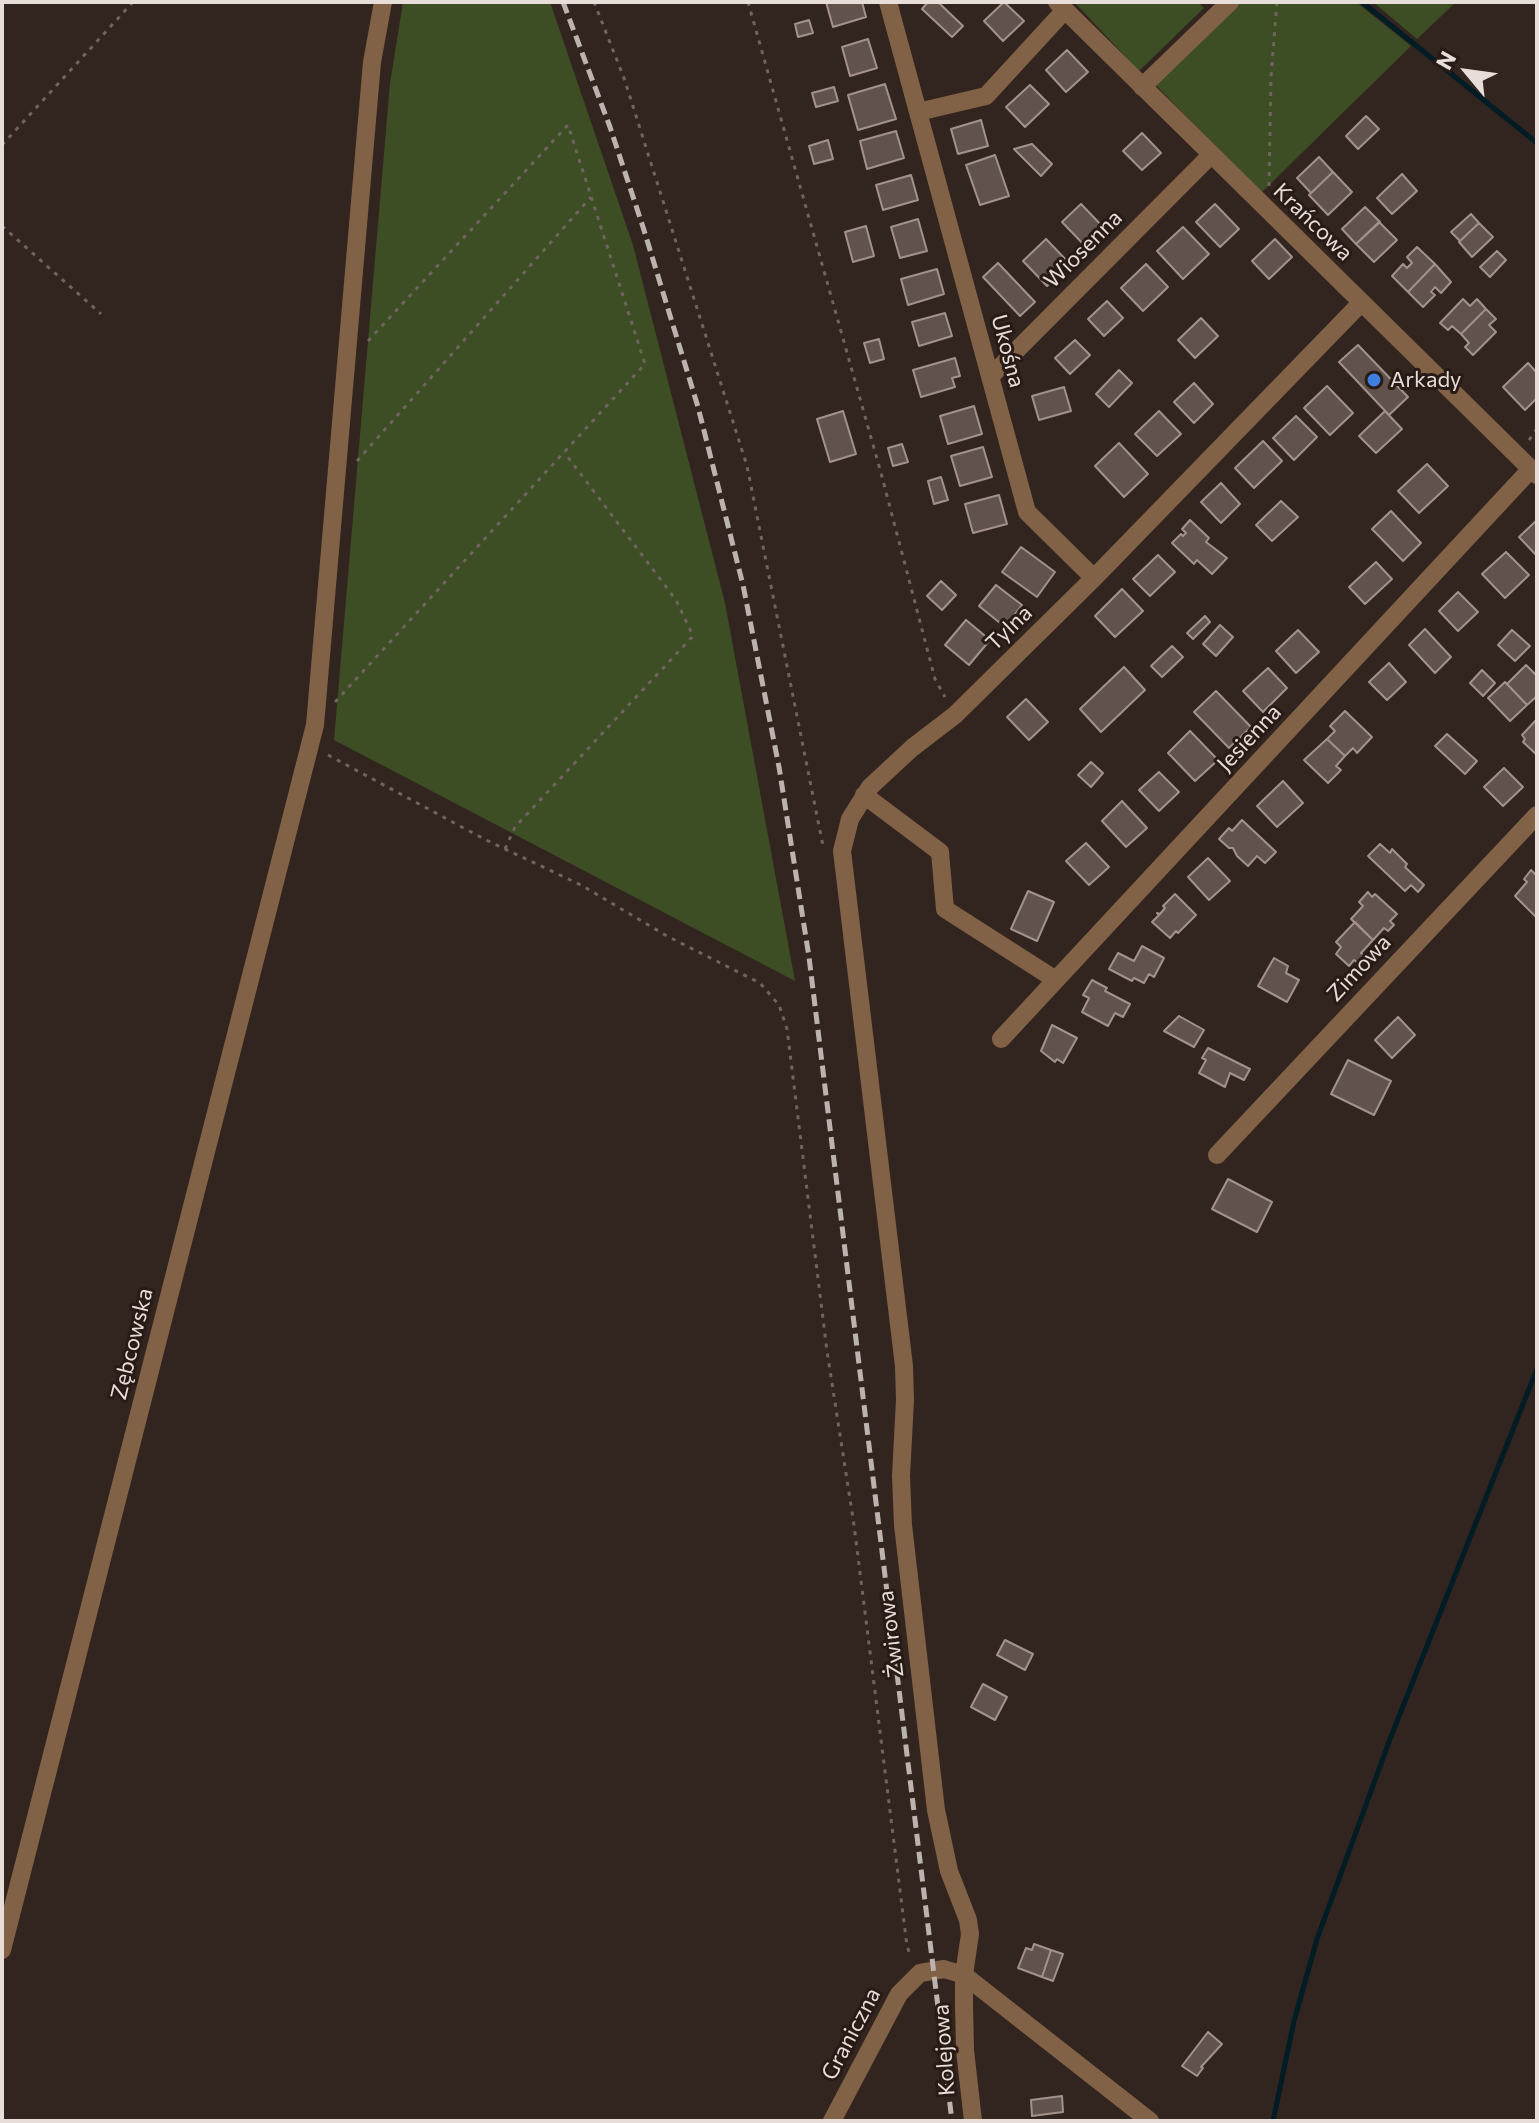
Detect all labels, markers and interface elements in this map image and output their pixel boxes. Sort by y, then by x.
north arrow [1427,32,1507,112]
text: N [1430,46,1461,74]
street label: Krańcowa [1268,178,1358,266]
street label: Wiosenna [1039,205,1127,293]
street label: Ukośna [986,312,1030,390]
place label: Arkady [1390,367,1461,393]
marker: Arkady [1365,371,1383,389]
street label: Tylna [980,600,1038,656]
street label: Jesienna [1211,699,1287,777]
street label: Zimowa [1322,929,1396,1007]
street label: Zębcowska [105,1285,159,1403]
street label: Żwirowa [873,1589,909,1679]
street label: Graniczna [816,1983,886,2085]
street label: Kolejowa [928,2003,960,2097]

